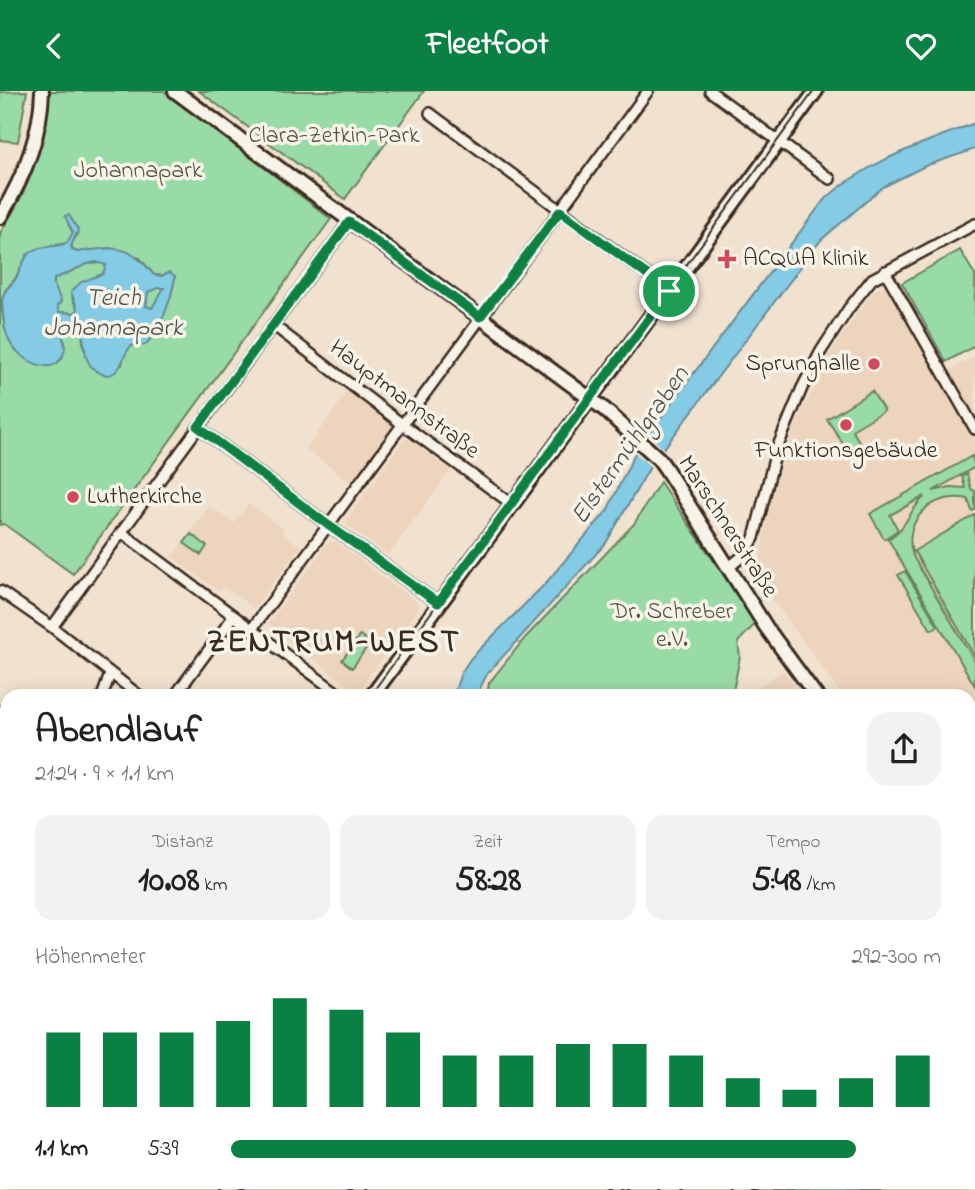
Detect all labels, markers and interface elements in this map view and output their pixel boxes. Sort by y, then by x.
text: Fleetfoot [426,22,549,69]
icon: back [35,27,73,65]
icon: heart [902,27,940,65]
park label: Clara-Zetkin-Park [248,119,420,154]
park label: Johannapark [74,154,203,189]
place label: ACQUA Klinik [743,242,869,277]
marker: ACQUA Klinik [717,249,737,269]
pin [639,261,699,321]
icon: arrive [650,272,688,310]
water label: Teich Johannapark [43,280,184,348]
street label: Hauptmannstraße [321,332,487,469]
place label: Sprunghalle [746,347,860,382]
marker: Sprunghalle [866,356,882,372]
water label: Elstermühlgraben [562,358,700,533]
marker: Funktionsgebäude [838,417,854,433]
place label: Funktionsgebäude [753,434,938,469]
street label: Marschnerstraße [668,449,786,605]
place label: Lutherkirche [87,480,203,515]
marker: Lutherkirche [65,489,81,505]
park label: Dr. Schreber e.V. [610,595,734,658]
district label: ZENTRUM-WEST [207,620,461,667]
text: Abendlauf [35,704,202,760]
button: share [867,712,941,786]
text: 21:24 · 9 × 1.1 km [35,758,174,791]
text: Distanz [152,829,213,856]
text: Zeit [473,829,503,856]
text: Tempo [766,829,821,856]
text: 10.08 [138,856,200,907]
text: 58:28 [455,856,521,907]
text: 5:48 [751,856,802,907]
text: km [200,872,227,899]
text: /km [802,872,835,899]
text: Höhenmeter [35,941,146,974]
text: 292–300 m [852,941,941,974]
text: 1.1 km [35,1133,88,1166]
text: 5:39 [147,1133,179,1166]

